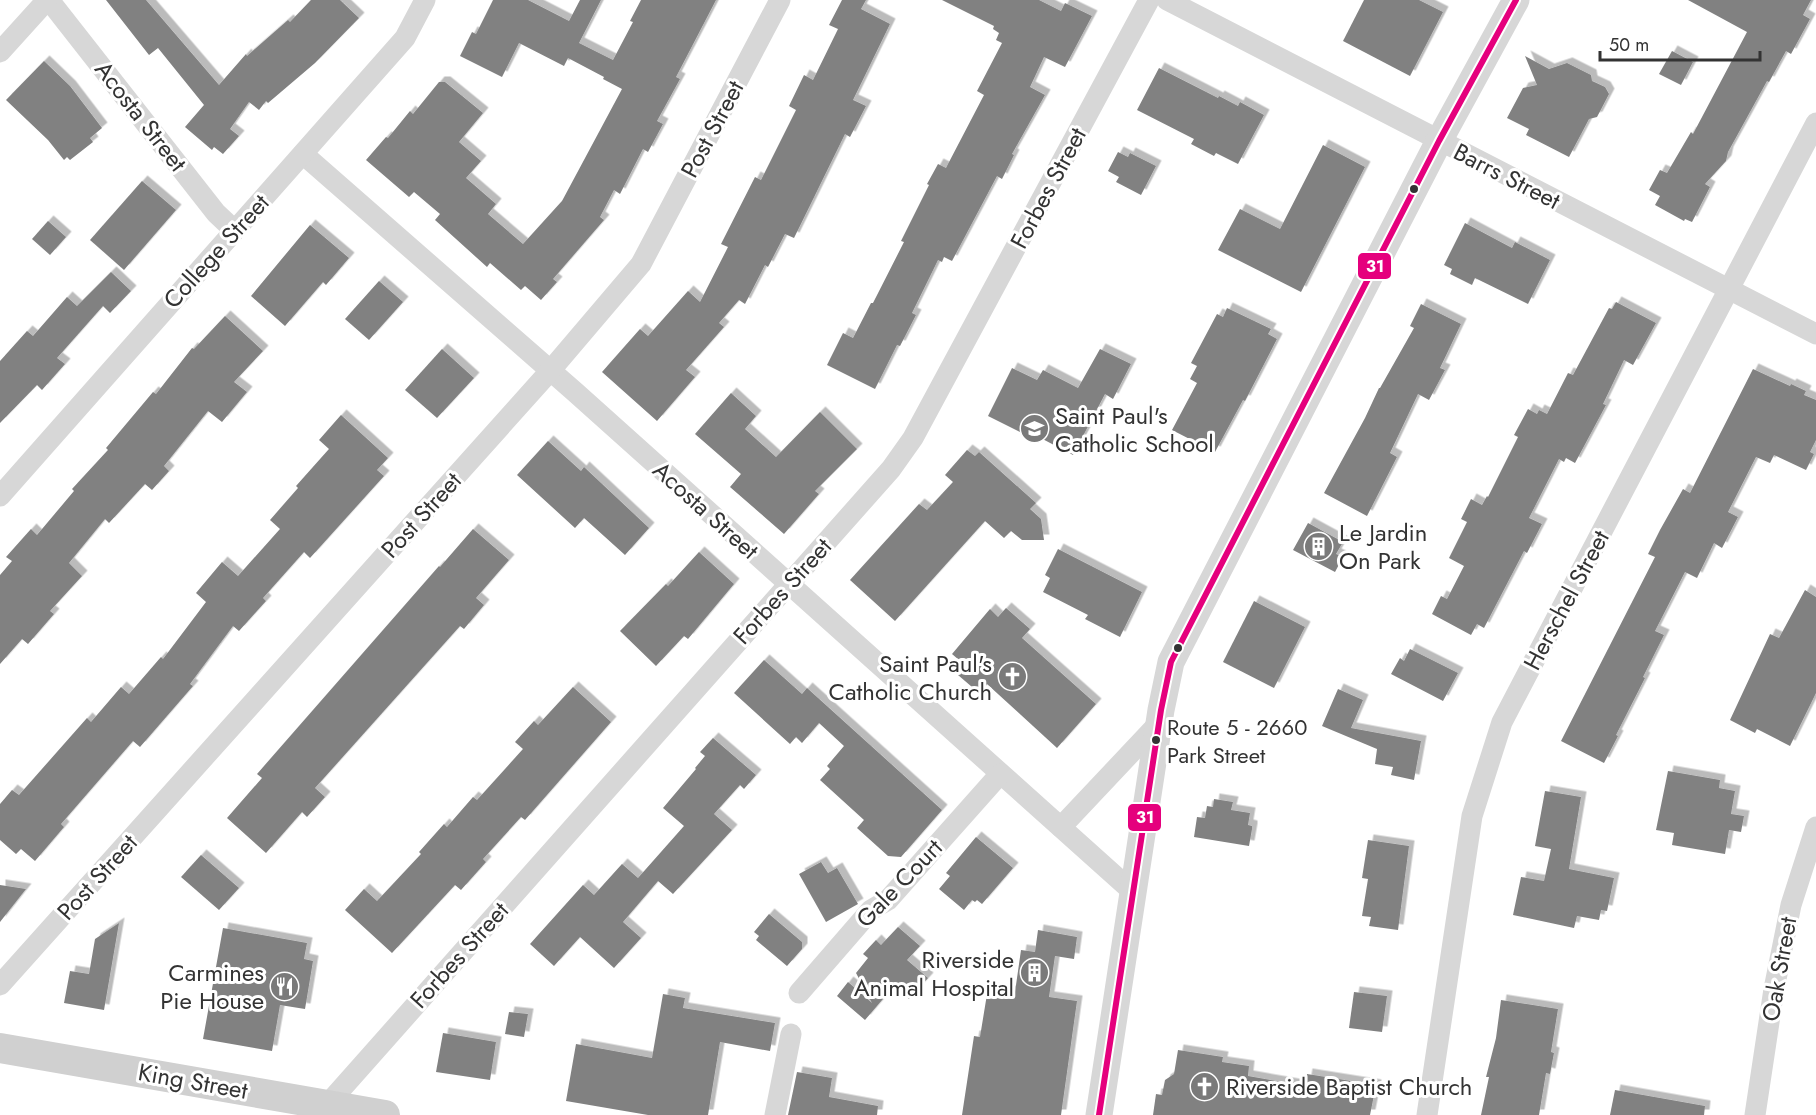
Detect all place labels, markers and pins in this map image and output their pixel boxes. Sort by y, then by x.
unlabelled marker [1408,183,1420,195]
place label: Saint Paul's Catholic School [1055,398,1214,461]
school or university icon: Saint Paul's Catholic School [1018,413,1050,445]
place label: Le Jardin On Park [1339,515,1427,578]
building icon: Le Jardin On Park [1302,530,1334,562]
unlabelled marker [1172,642,1184,654]
place label: Saint Paul's Catholic Church [829,646,992,709]
church icon: Saint Paul's Catholic Church [997,661,1029,693]
place label: Route 5 - 2660 Park Street [1167,711,1307,771]
marker: Route 5 - 2660 Park Street [1150,734,1162,746]
place label: Riverside Animal Hospital [854,942,1014,1005]
place label: Carmines Pie House [160,955,264,1018]
building icon: Riverside Animal Hospital [1019,957,1051,989]
restaurant icon: Carmines Pie House [269,970,301,1002]
place label: Riverside Baptist Church [1226,1069,1472,1104]
church icon: Riverside Baptist Church [1189,1070,1221,1102]

